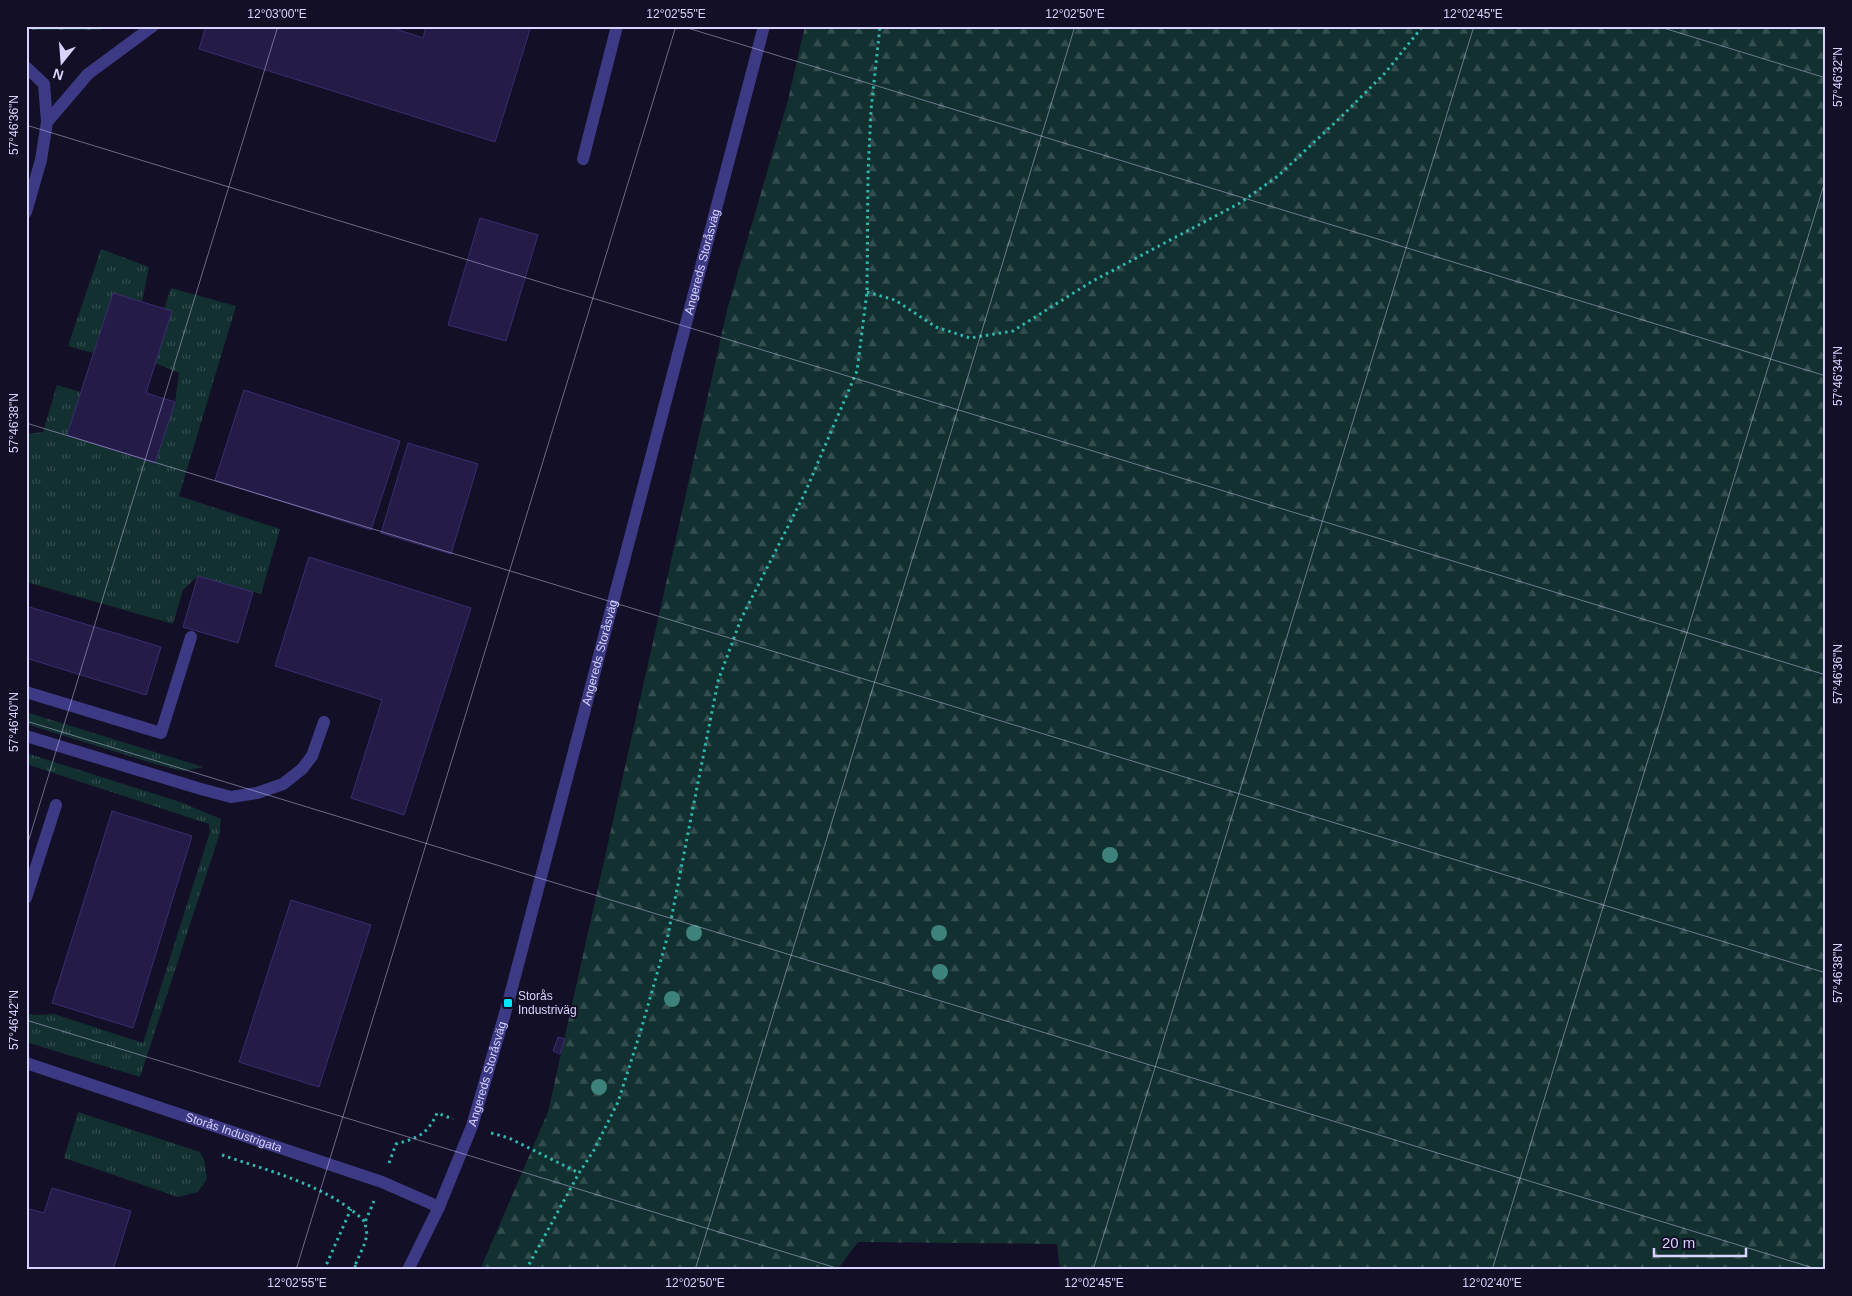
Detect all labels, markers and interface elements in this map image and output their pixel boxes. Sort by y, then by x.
text: 12°03'00"E [247,7,307,21]
text: 12°02'55"E [646,7,706,21]
text: 12°02'50"E [1045,7,1105,21]
text: 12°02'45"E [1443,7,1503,21]
north arrow [38,38,88,88]
text: 57°46'32"N [1831,47,1845,107]
text: N [51,65,65,84]
text: 57°46'36"N [7,95,21,155]
street label: Angereds Storåsväg [682,207,723,316]
text: 57°46'34"N [1831,346,1845,406]
text: 57°46'38"N [7,393,21,453]
street label: Angereds Storåsväg [579,598,620,707]
text: 57°46'36"N [1831,644,1845,704]
text: 57°46'40"N [7,692,21,752]
text: 57°46'38"N [1831,943,1845,1003]
place label: Storås Industriväg [518,989,577,1017]
text: 57°46'42"N [7,990,21,1050]
marker: Storås Industriväg [502,997,514,1009]
street label: Angereds Storåsväg [465,1020,509,1128]
street label: Storås Industrigata [184,1110,284,1155]
scale bar [1654,1226,1747,1258]
text: 20 m [1662,1234,1695,1251]
text: 12°02'55"E [267,1276,327,1290]
text: 12°02'50"E [665,1276,725,1290]
text: 12°02'45"E [1064,1276,1124,1290]
text: 12°02'40"E [1462,1276,1522,1290]

